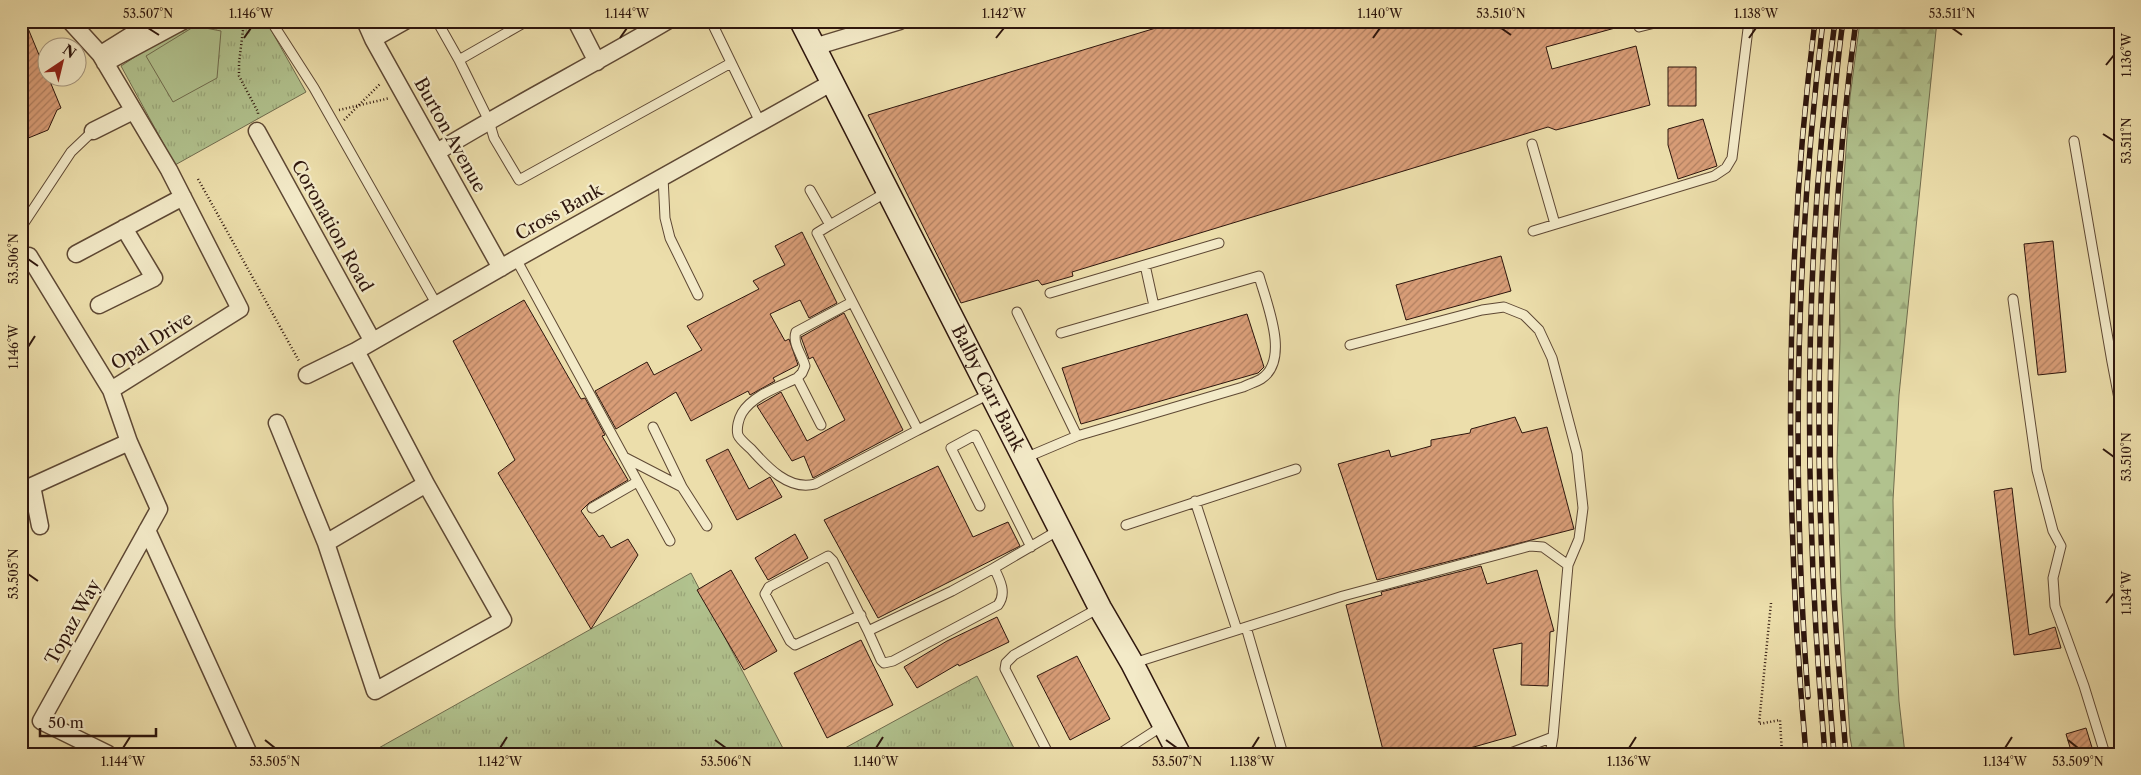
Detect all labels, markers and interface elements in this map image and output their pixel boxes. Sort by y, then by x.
text: 53.507°N [123,6,173,21]
text: 1.146°W [229,6,274,21]
text: 1.144°W [605,6,650,21]
text: 1.142°W [982,6,1027,21]
text: 1.140°W [1358,6,1403,21]
text: 53.510°N [1476,6,1526,21]
text: 1.138°W [1734,6,1779,21]
text: 53.511°N [1929,6,1975,21]
text: 1.136°W [2119,32,2134,77]
north arrow [38,38,88,88]
text: N [59,40,80,62]
street label: Burton Avenue [409,74,491,196]
text: 53.511°N [2119,118,2134,164]
street label: Coronation Road [287,156,377,296]
street label: Cross Bank [511,178,608,245]
text: 53.506°N [6,233,21,285]
street label: Opal Drive [107,307,197,375]
street label: Balby Carr Bank [947,321,1030,456]
text: 1.146°W [6,324,21,369]
text: 53.510°N [2119,432,2134,482]
text: 53.505°N [6,549,21,599]
text: 1.134°W [2119,570,2134,615]
street label: Topaz Way [41,575,106,668]
scale bar [40,705,156,737]
text: 50 m [48,713,84,732]
text: 1.144°W [101,754,146,769]
text: 53.505°N [250,754,300,769]
text: 1.142°W [478,754,523,769]
text: 53.506°N [700,754,752,769]
text: 1.140°W [854,754,899,769]
text: 53.507°N [1152,754,1202,769]
text: 1.138°W [1230,754,1275,769]
text: 1.136°W [1607,754,1652,769]
text: 1.134°W [1983,754,2028,769]
text: 53.509°N [2052,754,2104,769]

